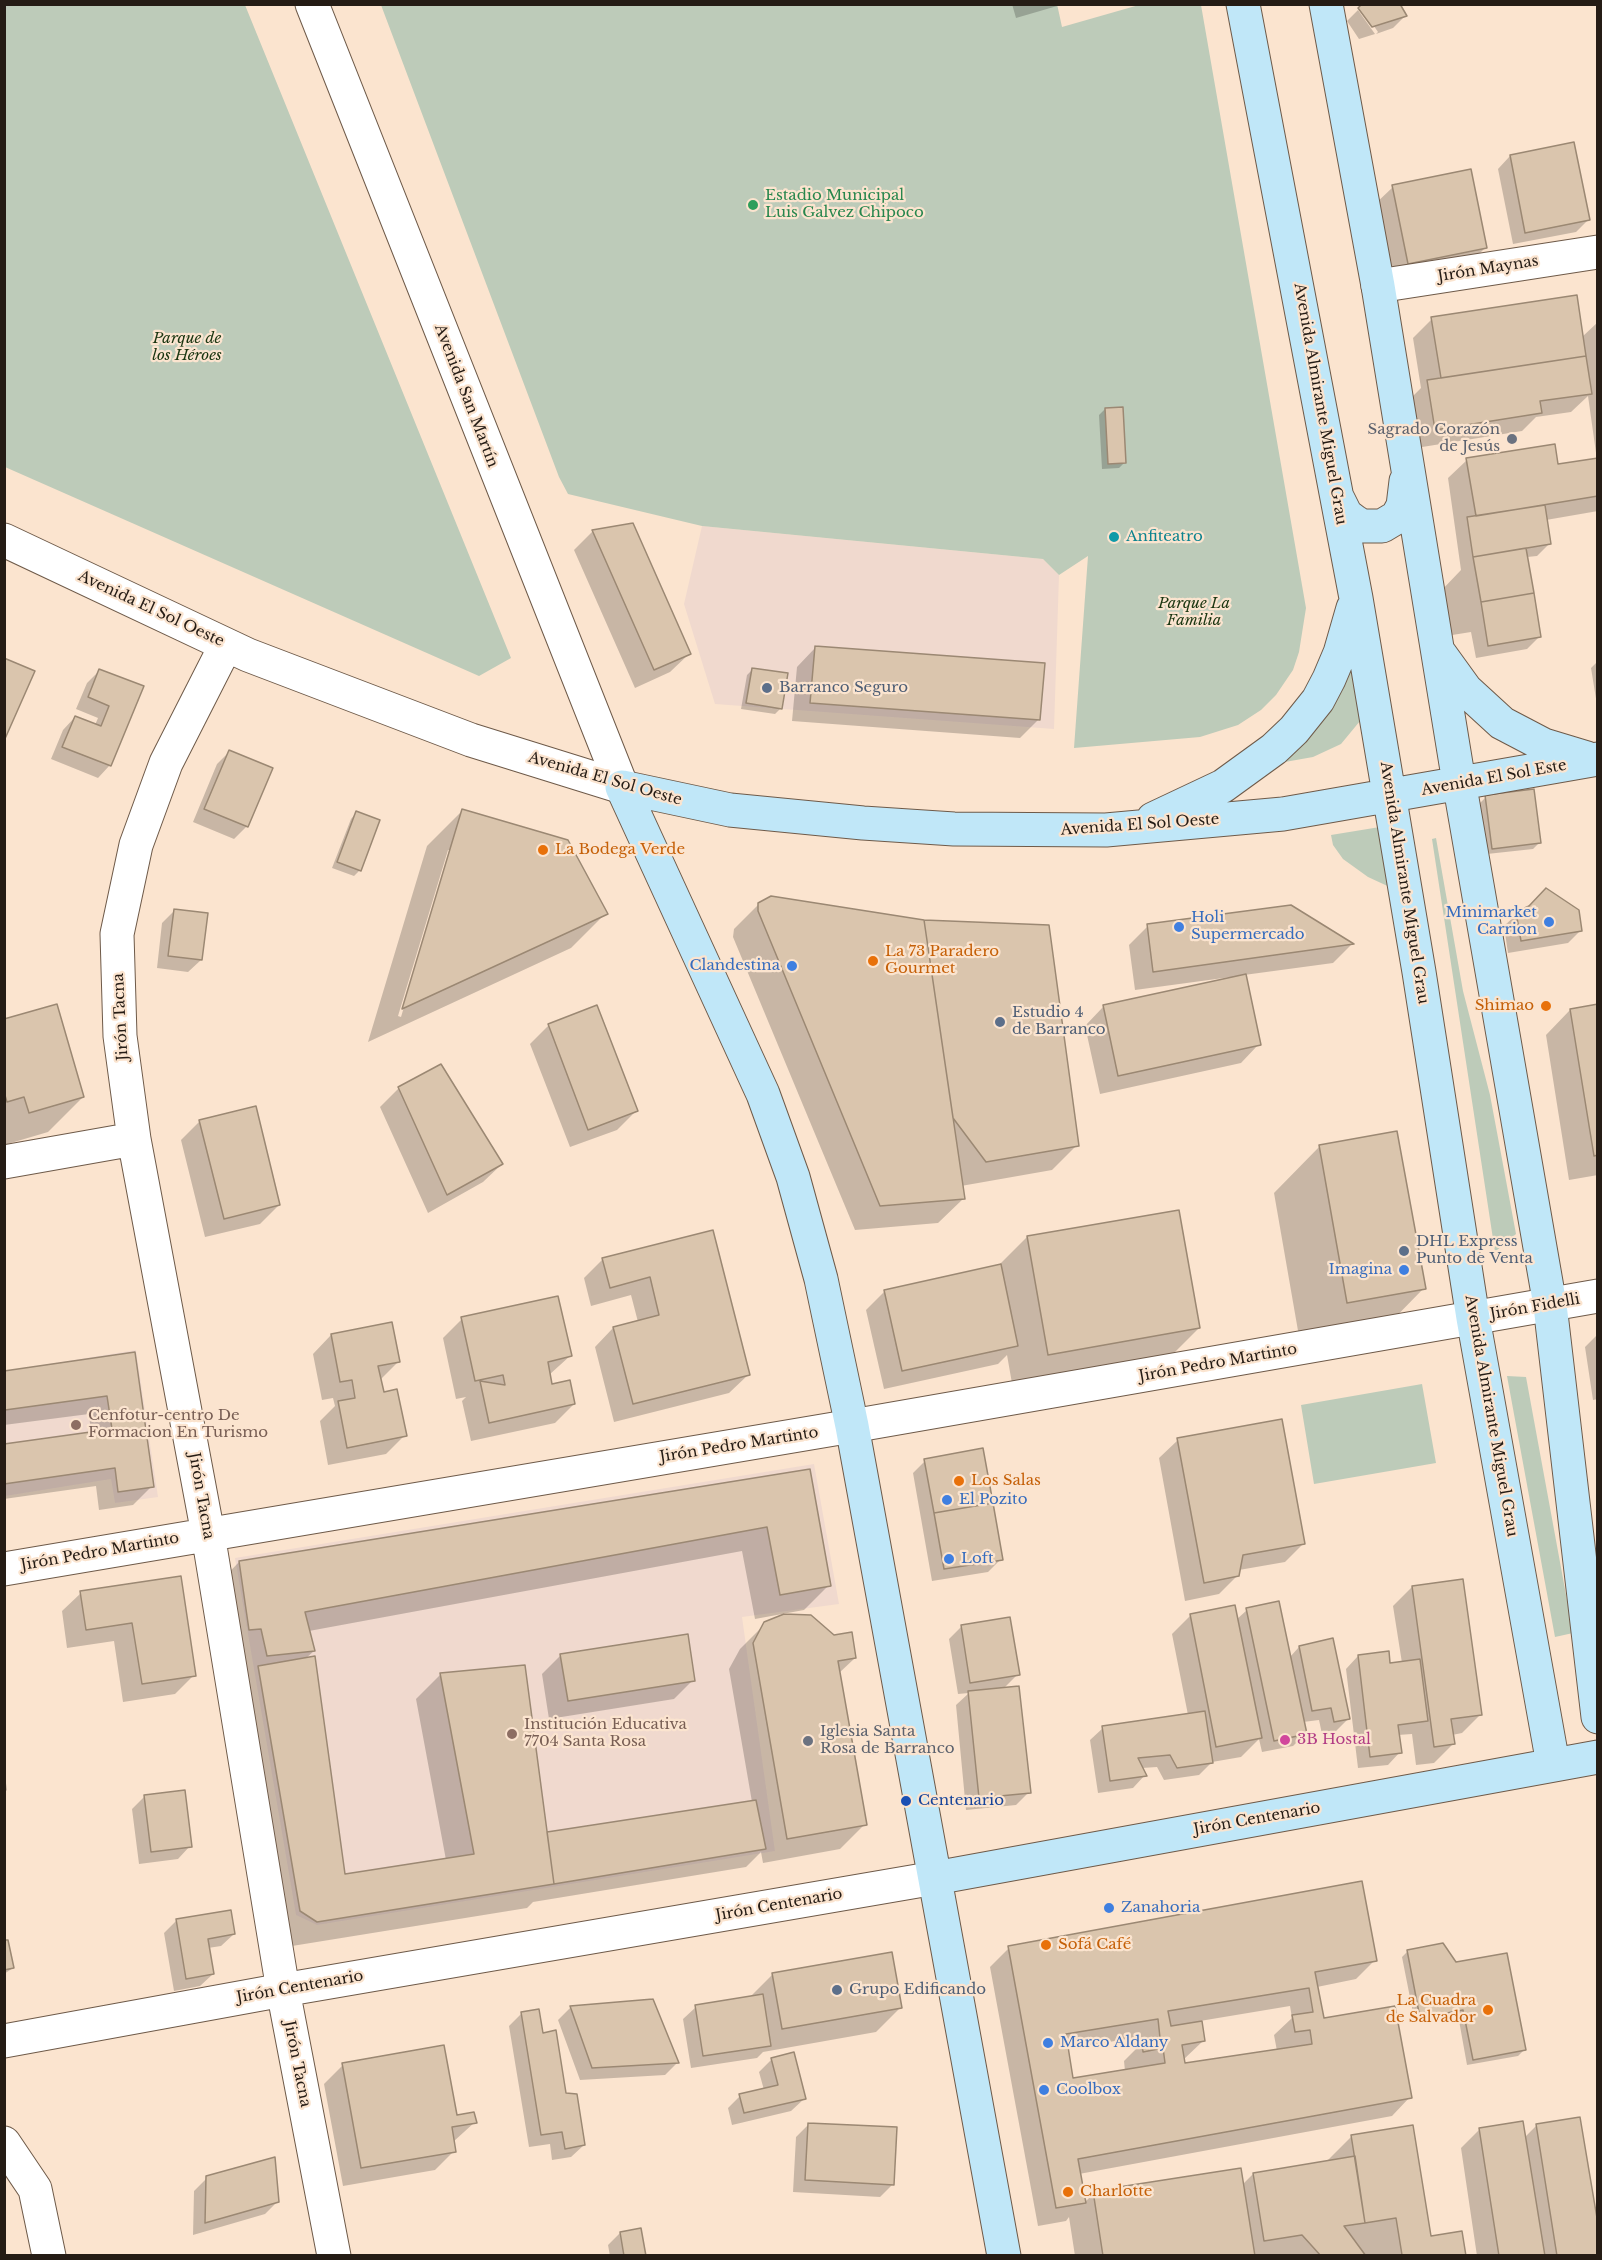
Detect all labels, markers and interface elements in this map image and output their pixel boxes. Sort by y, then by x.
place label: Estadio Municipal Luis Galvez Chipoco [765,187,924,222]
marker: Estadio Municipal Luis Galvez Chipoco [746,198,760,212]
street label: Jirón Maynas [1436,252,1540,286]
street label: Avenida Almirante Miguel Grau [1290,282,1350,526]
street label: Avenida San Martín [430,322,502,470]
park label: Parque de los Héroes [152,330,222,365]
place label: Sagrado Corazón de Jesús [1368,421,1500,456]
marker: Sagrado Corazón de Jesús [1505,432,1519,446]
place label: Anfiteatro [1126,528,1203,546]
marker: Anfiteatro [1107,530,1121,544]
street label: Avenida El Sol Oeste [75,567,227,651]
park label: Parque La Familia [1158,595,1230,630]
place label: Barranco Seguro [779,679,908,697]
marker: Barranco Seguro [760,681,774,695]
street label: Avenida El Sol Oeste [526,748,684,810]
street label: Avenida El Sol Este [1420,756,1568,800]
street label: Avenida Almirante Miguel Grau [1376,760,1432,1006]
street label: Avenida El Sol Oeste [1060,810,1220,840]
place label: La Bodega Verde [555,841,685,859]
marker: La Bodega Verde [536,843,550,857]
place label: Minimarket Carrion [1446,904,1537,939]
place label: Holi Supermercado [1191,909,1305,944]
marker: Minimarket Carrion [1542,915,1556,929]
marker: Holi Supermercado [1172,920,1186,934]
place label: La 73 Paradero Gourmet [885,943,999,978]
marker: La 73 Paradero Gourmet [866,954,880,968]
place label: Clandestina [689,957,780,975]
marker: Clandestina [785,959,799,973]
street label: Jirón Tacna [110,973,132,1061]
place label: Shimao [1475,997,1534,1015]
marker: Shimao [1539,999,1553,1013]
place label: Estudio 4 de Barranco [1012,1004,1106,1039]
marker: Estudio 4 de Barranco [993,1015,1007,1029]
place label: DHL Express Punto de Venta [1416,1233,1533,1268]
marker: DHL Express Punto de Venta [1397,1244,1411,1258]
place label: Imagina [1329,1261,1392,1279]
marker: Imagina [1397,1263,1411,1277]
street label: Jirón Fidelli [1489,1290,1581,1324]
street label: Avenida Almirante Miguel Grau [1461,1294,1521,1538]
street label: Jirón Pedro Martinto [1137,1340,1299,1386]
place label: Cenfotur-centro De Formacion En Turismo [88,1407,268,1442]
marker: Cenfotur-centro De Formacion En Turismo [69,1418,83,1432]
street label: Jirón Pedro Martinto [658,1424,820,1466]
street label: Jirón Tacna [185,1451,217,1541]
place label: Los Salas [971,1472,1041,1490]
marker: Los Salas [952,1474,966,1488]
place label: El Pozito [959,1491,1028,1509]
marker: El Pozito [940,1493,954,1507]
street label: Jirón Pedro Martinto [19,1529,181,1575]
place label: Loft [961,1550,994,1568]
marker: Loft [942,1552,956,1566]
place label: Institución Educativa 7704 Santa Rosa [524,1716,687,1751]
place label: Iglesia Santa Rosa de Barranco [820,1723,955,1758]
marker: Institución Educativa 7704 Santa Rosa [505,1727,519,1741]
place label: 3B Hostal [1297,1731,1371,1749]
marker: 3B Hostal [1278,1733,1292,1747]
marker: Iglesia Santa Rosa de Barranco [801,1734,815,1748]
place label: Centenario [918,1792,1004,1810]
marker: Centenario [899,1794,913,1808]
street label: Jirón Centenario [1192,1799,1322,1839]
street label: Jirón Centenario [714,1885,844,1925]
place label: Zanahoria [1121,1899,1200,1917]
marker: Zanahoria [1102,1901,1116,1915]
place label: Sofá Café [1058,1936,1131,1954]
marker: Sofá Café [1039,1938,1053,1952]
street label: Jirón Centenario [235,1967,365,2007]
place label: Grupo Edificando [849,1981,986,1999]
marker: Grupo Edificando [830,1983,844,1997]
place label: La Cuadra de Salvador [1386,1992,1476,2027]
marker: La Cuadra de Salvador [1481,2003,1495,2017]
street label: Jirón Tacna [280,2019,314,2109]
place label: Marco Aldany [1060,2034,1168,2052]
marker: Marco Aldany [1041,2036,1055,2050]
place label: Coolbox [1056,2081,1121,2099]
marker: Coolbox [1037,2083,1051,2097]
place label: Charlotte [1080,2183,1152,2201]
marker: Charlotte [1061,2185,1075,2199]

